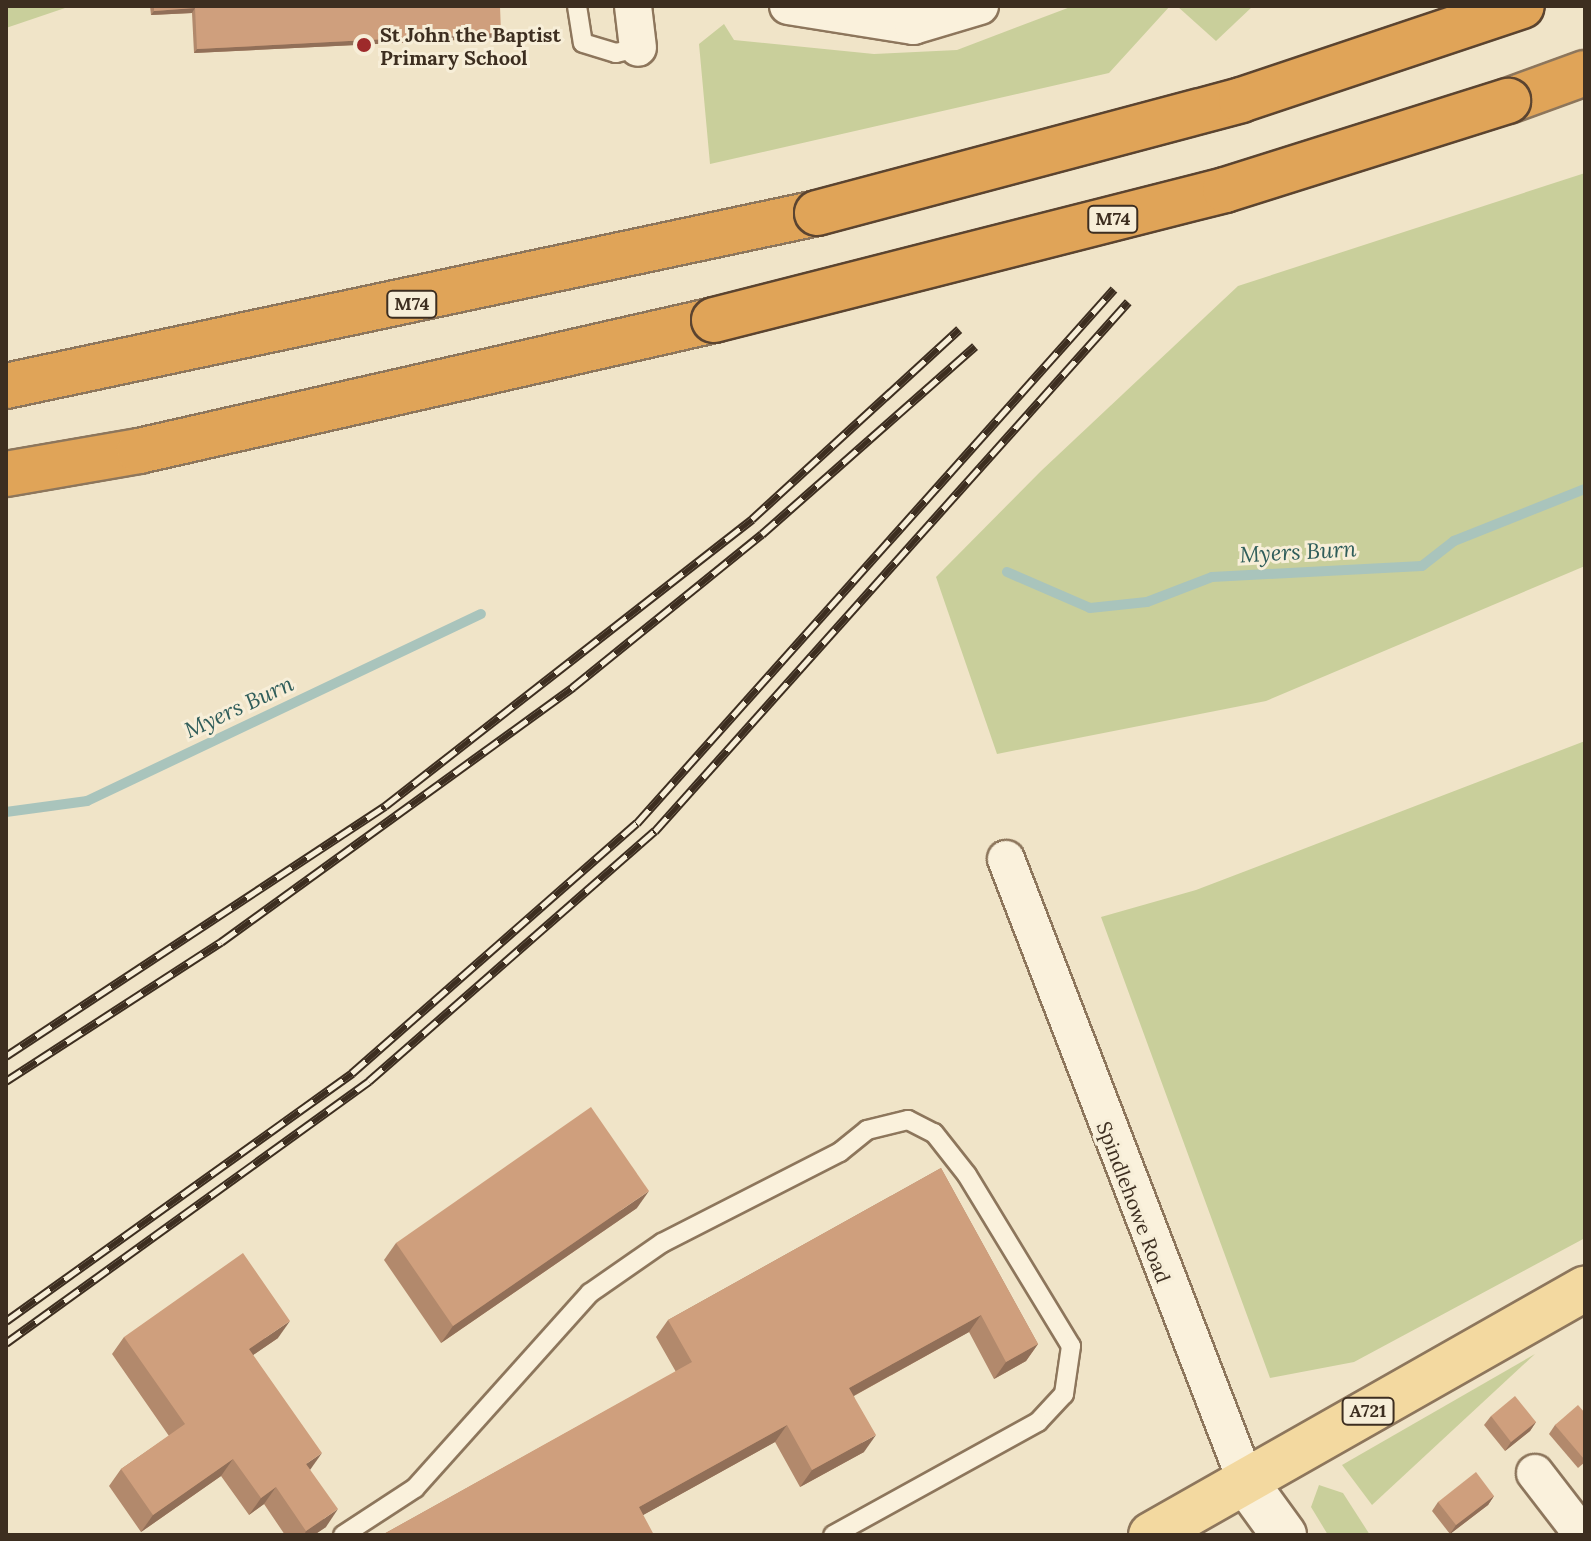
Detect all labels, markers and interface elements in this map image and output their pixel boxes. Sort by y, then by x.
place label: St John the Baptist Primary School [380,22,561,69]
marker: St John the Baptist Primary School [355,36,373,54]
road number: M74 [1087,205,1139,233]
road number: M74 [386,290,438,318]
water label: Myers Burn [1239,536,1357,568]
water label: Myers Burn [180,670,298,744]
street label: Spindlehowe Road [1092,1118,1176,1286]
road number: A721 [1340,1397,1396,1425]

